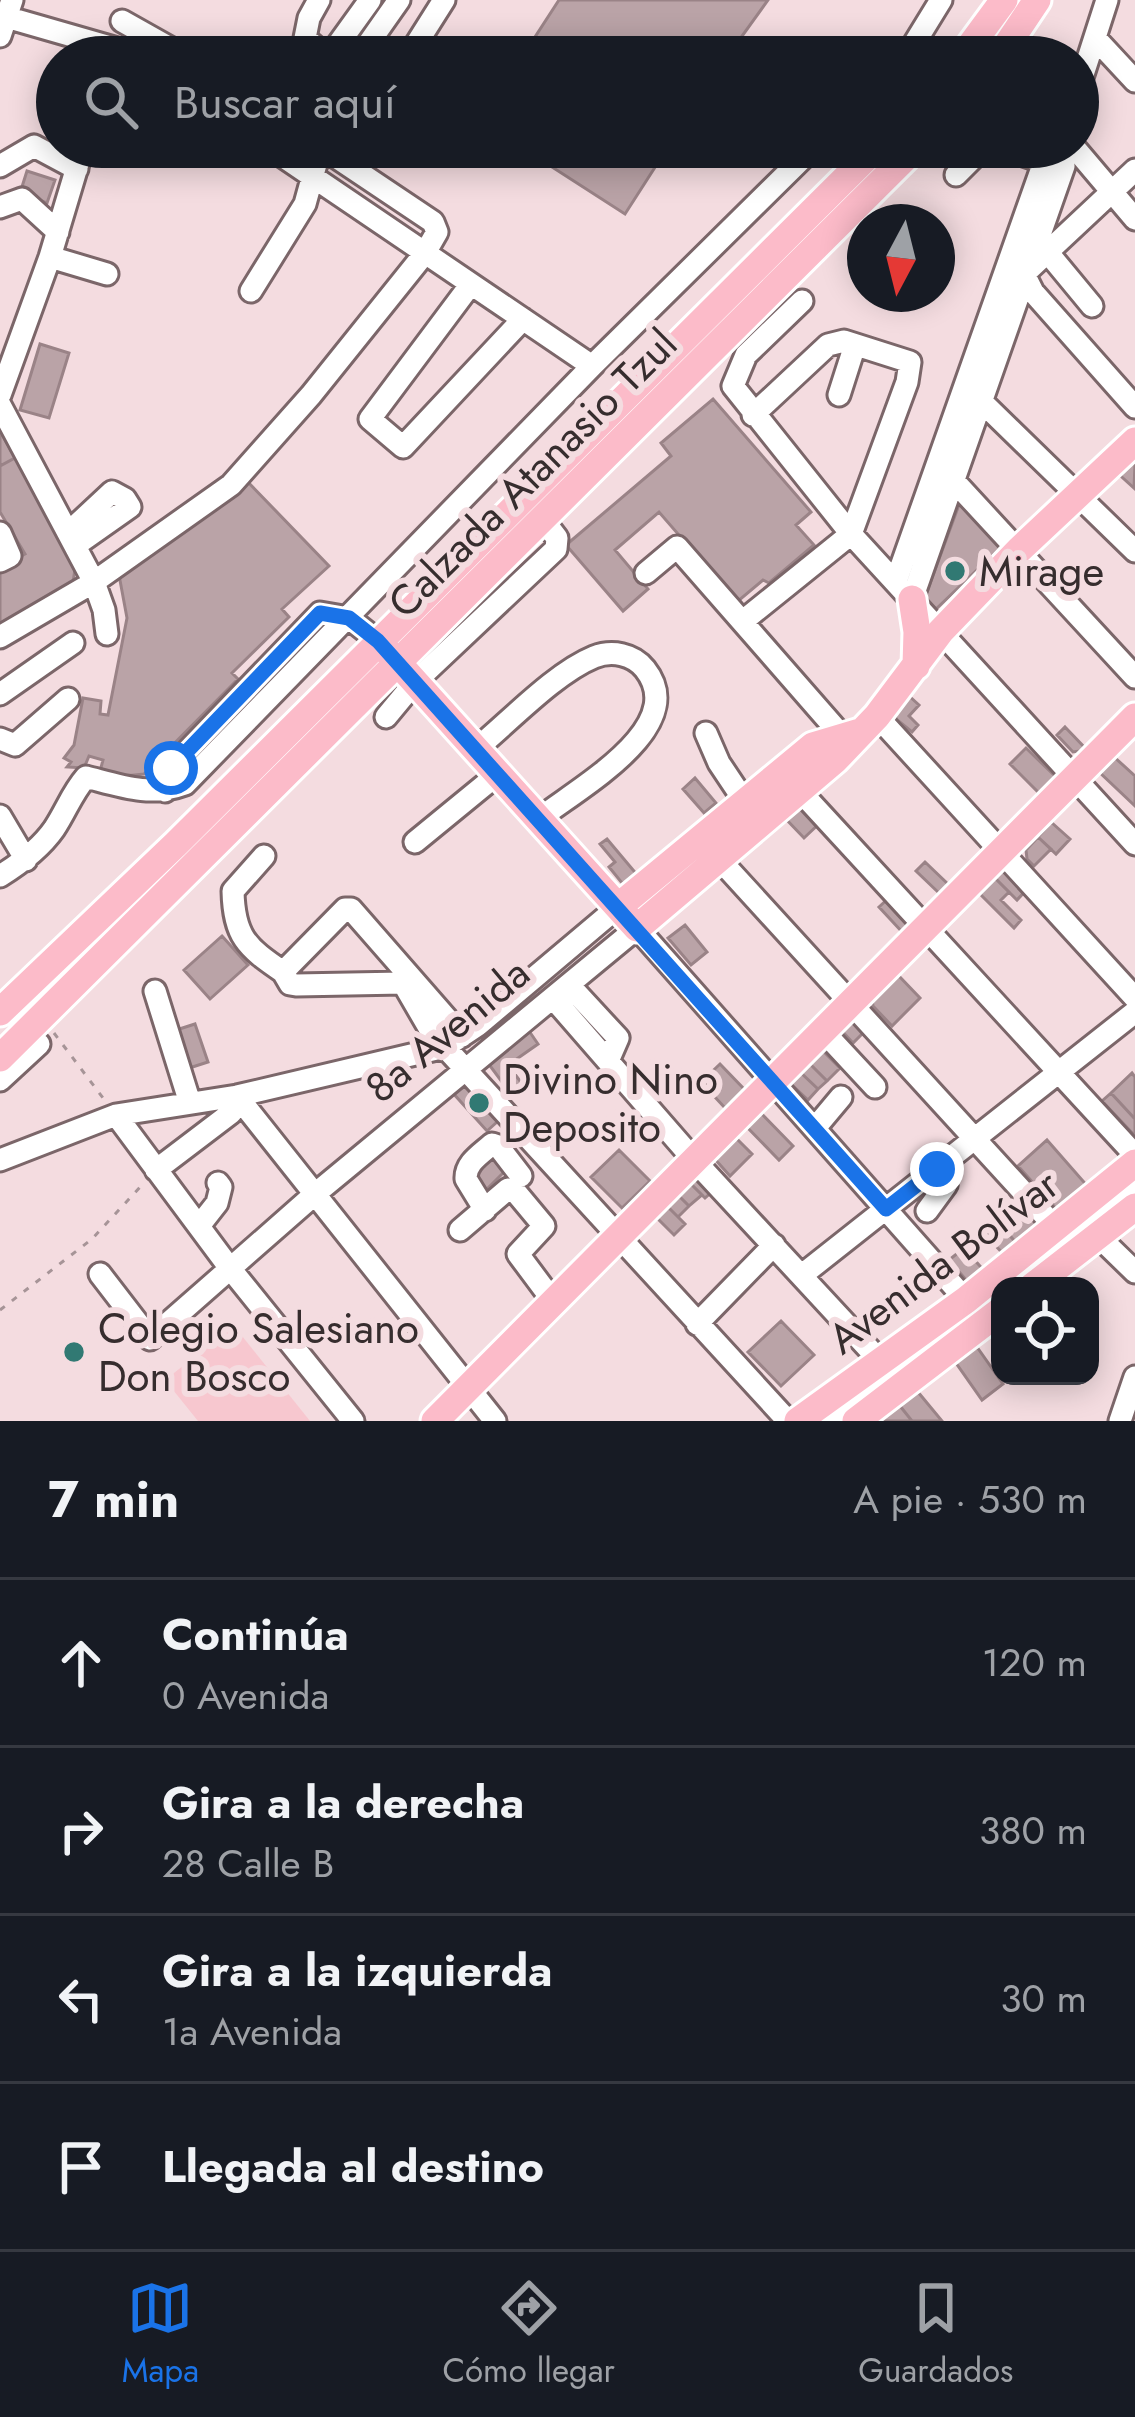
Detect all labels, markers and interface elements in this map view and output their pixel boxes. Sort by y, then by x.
search box [36,36,1099,168]
icon: search [78,69,144,135]
text: Buscar aquí [174,70,396,135]
north arrow [847,204,955,312]
street label: Calzada Atanasio Tzul [374,315,691,632]
place label: Mirage [979,541,1104,602]
marker: Mirage [942,558,968,584]
route start [144,741,198,795]
street label: 8a Avenida [352,943,543,1117]
place label: Divino Nino Deposito [503,1049,718,1158]
marker: Divino Nino Deposito [466,1090,492,1116]
route end [910,1142,964,1196]
street label: Avenida Bolívar [815,1154,1072,1368]
map controls [991,1277,1099,1385]
button: locate [991,1277,1099,1385]
place label: Colegio Salesiano Don Bosco [98,1298,419,1407]
marker: Colegio Salesiano Don Bosco [61,1339,87,1365]
text: 7 min [48,1462,179,1536]
text: A pie · 530 m [853,1471,1087,1528]
text: Continúa [162,1602,349,1667]
icon: ahead [48,1630,114,1696]
text: 120 m [982,1634,1087,1691]
text: 0 Avenida [162,1667,329,1724]
text: Gira a la derecha [162,1770,524,1835]
icon: right [48,1798,114,1864]
text: 380 m [979,1802,1087,1859]
text: 28 Calle B [162,1835,334,1892]
text: Gira a la izquierda [162,1938,553,2003]
icon: left [48,1966,114,2032]
text: 30 m [1000,1970,1087,2027]
text: 1a Avenida [162,2003,342,2060]
icon: arrive [48,2134,114,2200]
text: Llegada al destino [162,2134,544,2199]
tab: Mapa [122,2275,199,2394]
tab: Cómo llegar [442,2275,615,2394]
tab: Guardados [858,2275,1013,2394]

